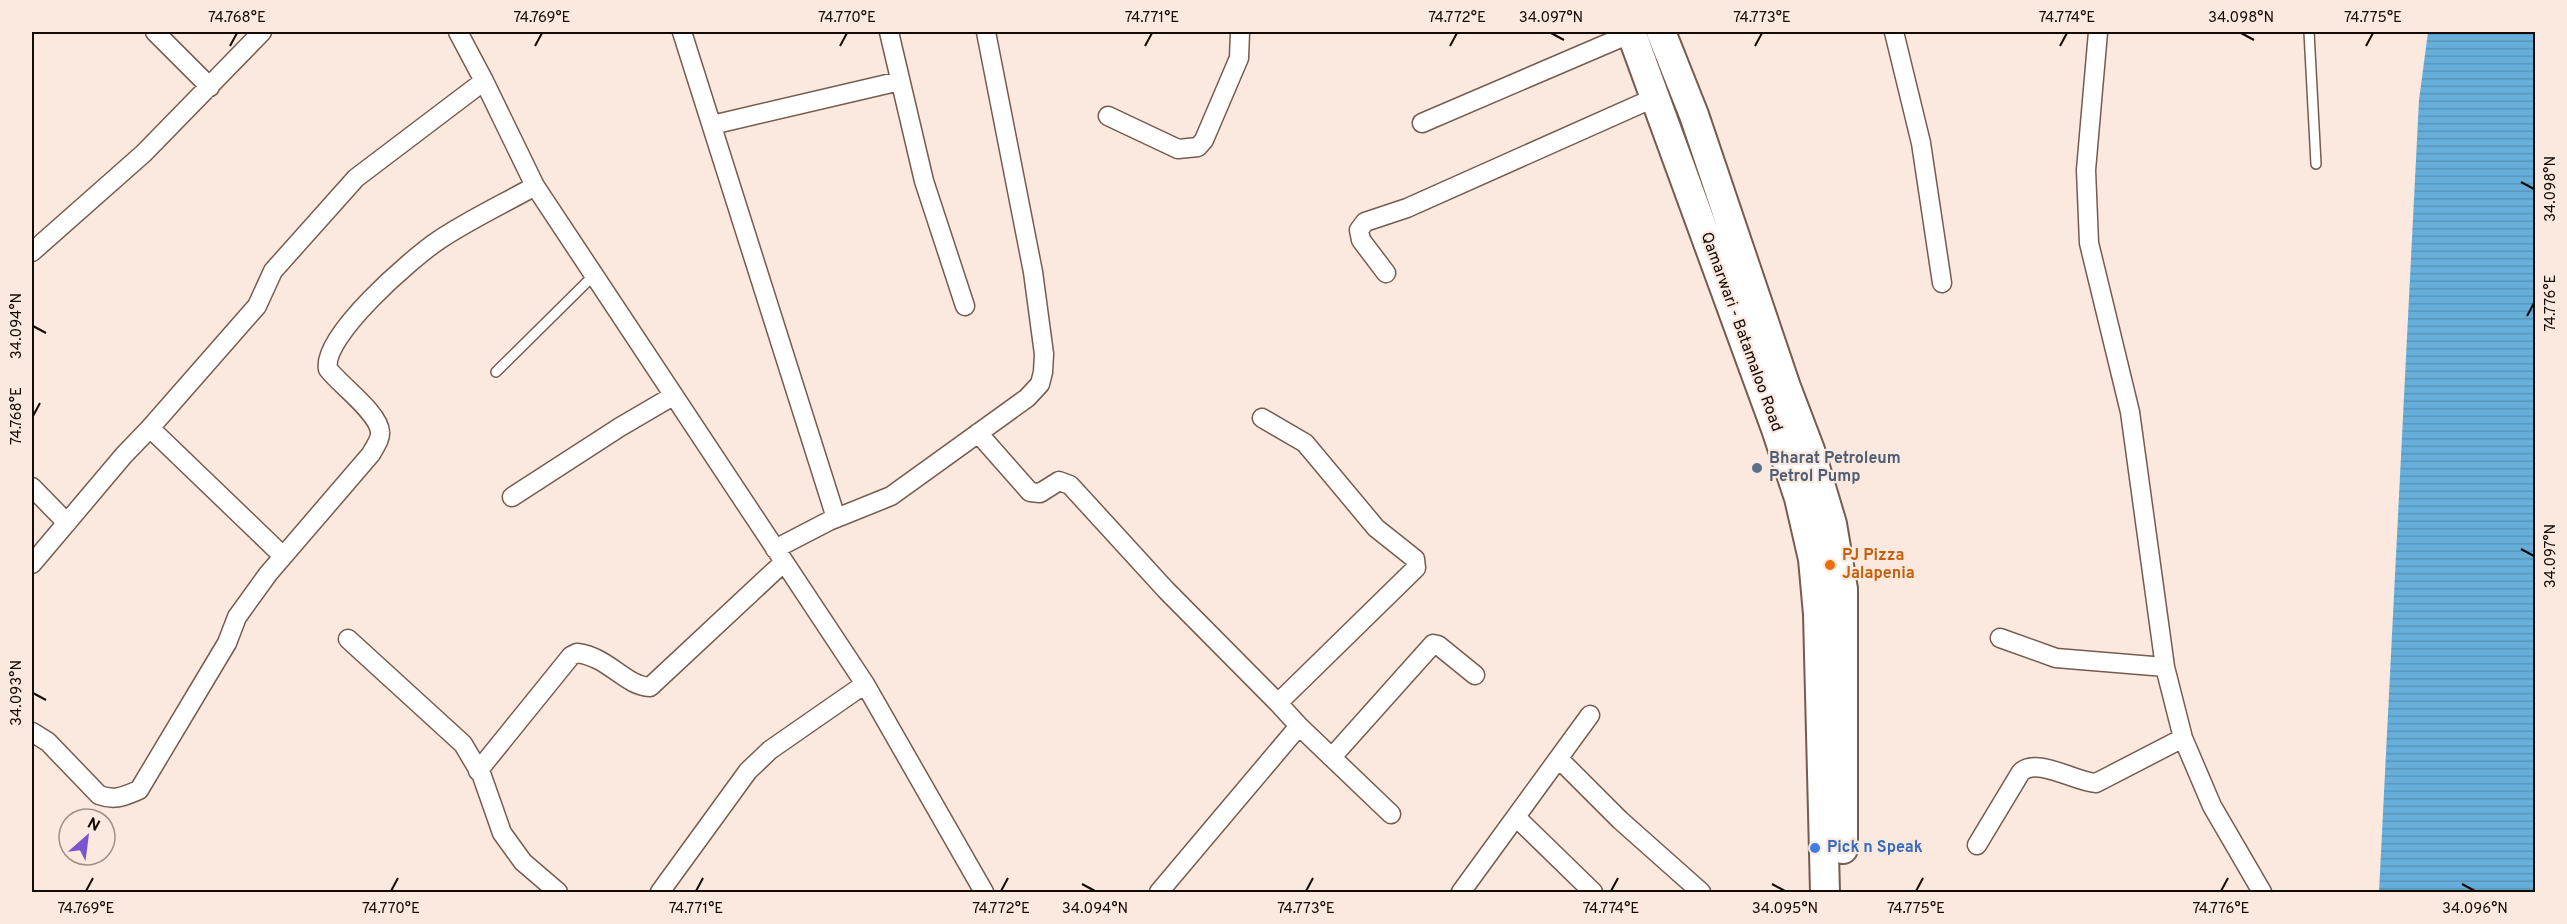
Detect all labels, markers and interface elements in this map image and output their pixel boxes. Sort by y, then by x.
text: 74.768°E [208,9,266,28]
text: 74.769°E [513,9,571,28]
text: 74.770°E [818,9,876,28]
text: 74.771°E [1125,9,1179,28]
text: 74.772°E [1428,9,1486,28]
text: 34.097°N [1519,9,1583,28]
text: 74.773°E [1733,9,1791,28]
text: 74.774°E [2039,9,2095,28]
text: 34.098°N [2208,9,2274,28]
text: 74.775°E [2344,9,2402,28]
text: 34.098°N [2542,156,2561,222]
street label: Qamarwari - Batamaloo Road [1696,229,1786,435]
text: 74.776°E [2542,274,2561,332]
text: 34.094°N [8,293,27,359]
text: 74.768°E [8,387,27,445]
place label: Bharat Petroleum Petrol Pump [1769,449,1901,487]
marker: Bharat Petroleum Petrol Pump [1750,461,1764,475]
text: 34.097°N [2542,524,2561,588]
place label: PJ Pizza Jalapenia [1842,546,1915,584]
marker: PJ Pizza Jalapenia [1823,558,1837,572]
text: 34.093°N [8,660,27,726]
north arrow [57,807,117,867]
text: N [83,814,103,837]
place label: Pick n Speak [1827,838,1923,858]
marker: Pick n Speak [1808,841,1822,855]
text: 74.769°E [57,900,115,919]
text: 74.770°E [362,900,420,919]
text: 74.771°E [669,900,723,919]
text: 74.772°E [972,900,1030,919]
text: 34.094°N [1062,900,1128,919]
text: 74.773°E [1277,900,1335,919]
text: 74.774°E [1583,900,1639,919]
text: 34.095°N [1752,900,1818,919]
text: 74.775°E [1887,900,1945,919]
text: 74.776°E [2193,900,2250,919]
text: 34.096°N [2442,900,2508,919]

